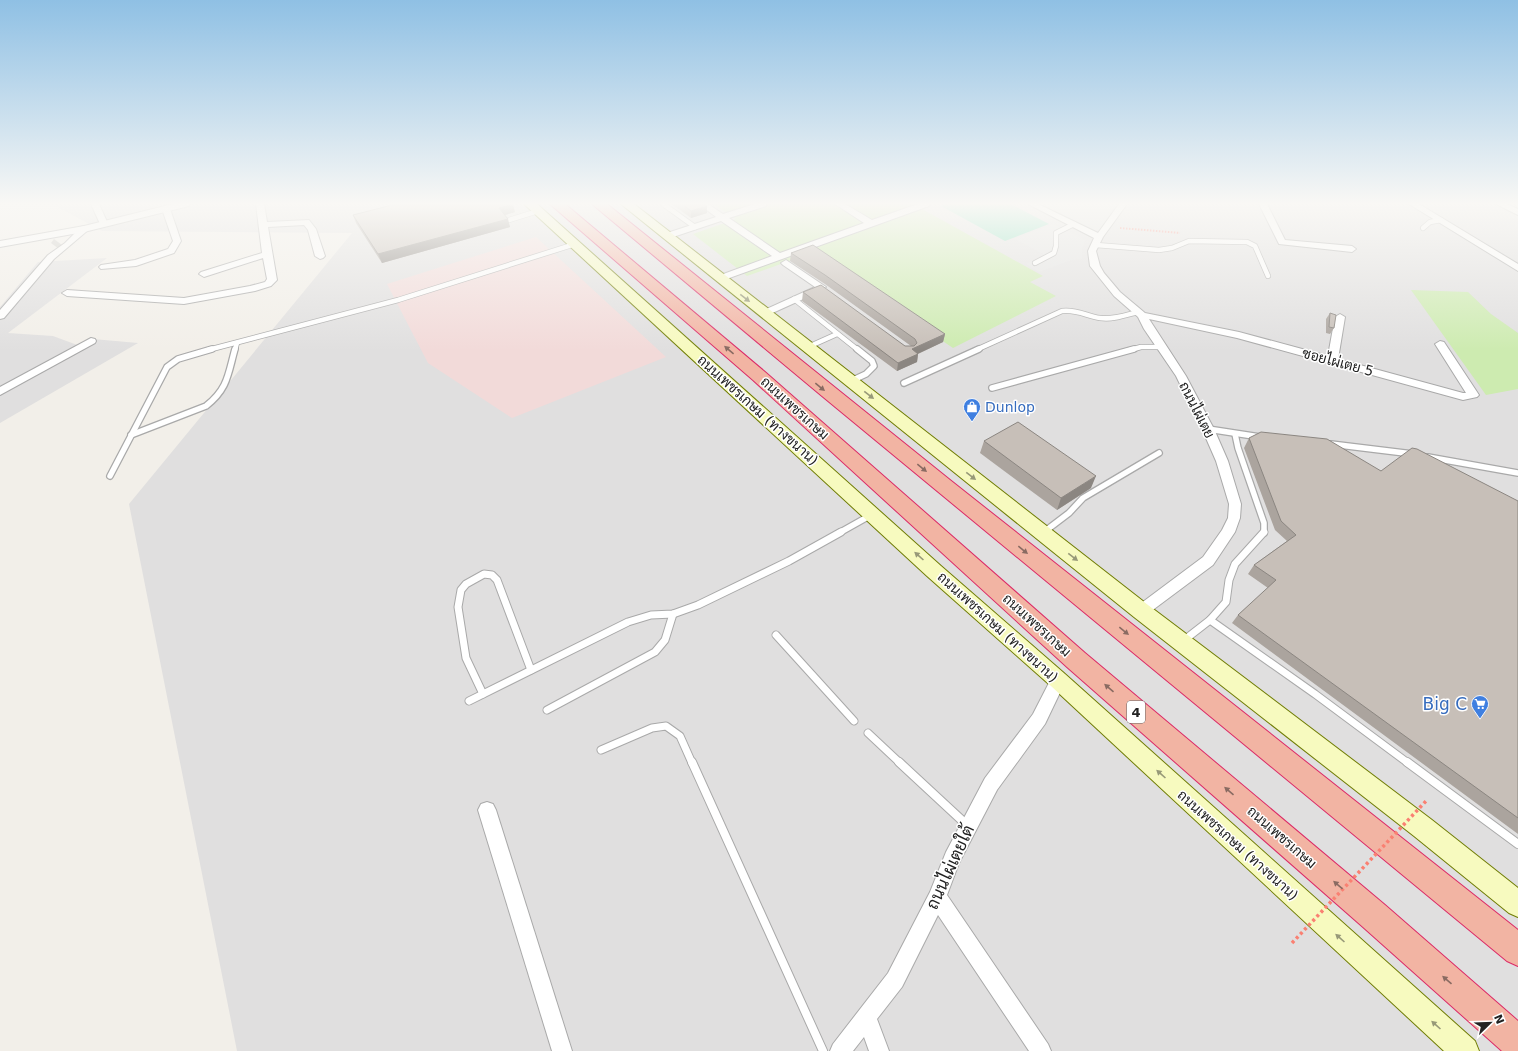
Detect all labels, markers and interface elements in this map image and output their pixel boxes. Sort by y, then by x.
one-way arrow [740,293,751,302]
street label: ซอยไผ่เตย 5 [1301,345,1375,379]
one-way arrow [724,346,734,355]
street label: ถนนเพชรเกษม (ทางขนาน) [694,352,822,468]
street label: ถนนเพชรเกษม [758,373,832,443]
street label: ถนนไผ่เตย [1176,379,1218,441]
one-way arrow [815,382,826,391]
one-way arrow [864,391,875,400]
shop icon: Dunlop [962,397,982,422]
place label: Dunlop [985,399,1035,415]
one-way arrow [916,464,927,473]
one-way arrow [966,472,977,481]
one-way arrow [1017,545,1028,554]
one-way arrow [913,552,924,561]
one-way arrow [1067,553,1078,561]
street label: ถนนเพชรเกษม (ทางขนาน) [934,569,1062,685]
street label: ถนนเพชรเกษม [1000,590,1074,660]
one-way arrow [1119,627,1130,635]
one-way arrow [1104,684,1114,693]
place label: Big C [1423,694,1467,714]
supermarket icon: Big C [1470,694,1490,719]
road number: 4 [1127,701,1145,723]
one-way arrow [1156,770,1166,779]
street label: ถนนเพชรเกษม (ทางขนาน) [1174,787,1302,903]
one-way arrow [1224,787,1234,796]
street label: ถนนเพชรเกษม [1244,803,1320,871]
street label: ถนนไผ่เตยใต้ [921,820,979,912]
one-way arrow [1333,881,1343,890]
one-way arrow [1334,933,1345,942]
one-way arrow [1442,976,1451,985]
north arrow [1470,1003,1510,1043]
text: N [1491,1013,1507,1026]
one-way arrow [1431,1020,1441,1030]

